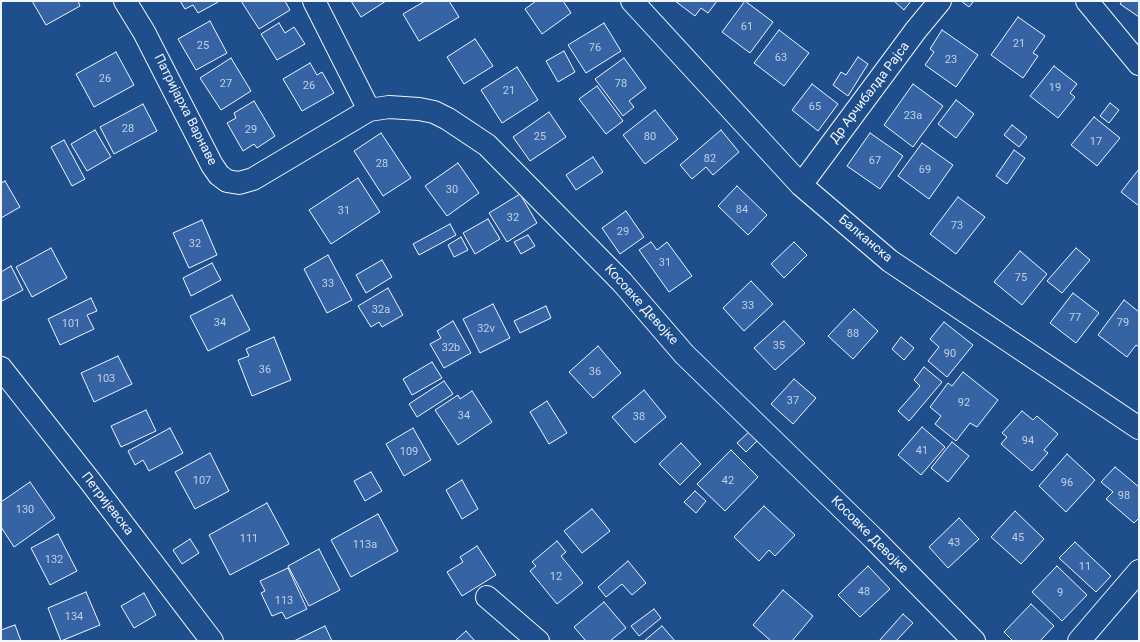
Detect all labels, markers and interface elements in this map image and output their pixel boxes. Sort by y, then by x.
house number: 61 [741,20,753,34]
house number: 21 [1013,37,1025,51]
house number: 25 [197,39,209,53]
street label: Др Арчибалда Рајса [827,39,913,147]
house number: 76 [589,41,601,55]
house number: 63 [775,51,787,65]
street label: Патријарха Варнаве [150,52,220,168]
house number: 23 [945,53,957,67]
house number: 26 [99,72,111,86]
house number: 27 [220,77,232,91]
house number: 78 [615,77,627,91]
house number: 26 [303,79,315,93]
house number: 19 [1049,81,1061,95]
house number: 21 [503,84,515,98]
house number: 65 [809,100,821,114]
house number: 23a [904,109,922,123]
house number: 28 [122,122,134,136]
house number: 29 [245,123,257,137]
house number: 25 [534,130,546,144]
house number: 80 [644,130,656,144]
house number: 17 [1090,135,1102,149]
house number: 82 [704,152,716,166]
house number: 67 [869,154,881,168]
house number: 28 [376,157,388,171]
house number: 69 [919,163,931,177]
house number: 30 [446,183,458,197]
house number: 84 [736,203,748,217]
house number: 31 [338,204,350,218]
house number: 32 [507,211,519,225]
street label: Балканска [835,212,895,266]
house number: 73 [951,219,963,233]
house number: 29 [617,225,629,239]
house number: 32 [189,237,201,251]
house number: 31 [659,256,671,270]
street label: Косовке Девојке [601,262,681,348]
house number: 75 [1015,271,1027,285]
house number: 33 [322,277,334,291]
house number: 33 [742,299,754,313]
house number: 32a [372,303,390,317]
house number: 77 [1069,311,1081,325]
house number: 34 [214,316,226,330]
house number: 79 [1117,316,1129,330]
house number: 101 [62,317,80,331]
house number: 32v [477,322,495,336]
house number: 88 [847,327,859,341]
house number: 35 [773,339,785,353]
house number: 32b [442,341,460,355]
house number: 90 [944,347,956,361]
house number: 36 [259,363,271,377]
house number: 36 [589,365,601,379]
house number: 103 [97,372,115,386]
house number: 37 [787,394,799,408]
house number: 92 [958,396,970,410]
house number: 34 [458,409,470,423]
house number: 38 [633,410,645,424]
house number: 94 [1022,434,1034,448]
house number: 41 [916,444,928,458]
house number: 109 [400,445,418,459]
street label: Петријевска [78,469,136,539]
house number: 107 [193,474,211,488]
house number: 42 [722,474,734,488]
house number: 96 [1061,476,1073,490]
house number: 98 [1118,489,1130,503]
street label: Косовке Девојке [827,493,911,577]
house number: 130 [16,503,34,517]
house number: 45 [1012,531,1024,545]
house number: 111 [240,532,258,546]
house number: 43 [948,536,960,550]
house number: 113a [353,538,377,552]
house number: 132 [45,553,63,567]
house number: 11 [1079,560,1091,574]
house number: 12 [550,570,562,584]
house number: 48 [858,585,870,599]
house number: 9 [1057,586,1063,600]
house number: 113 [275,594,293,608]
house number: 134 [65,610,83,624]

